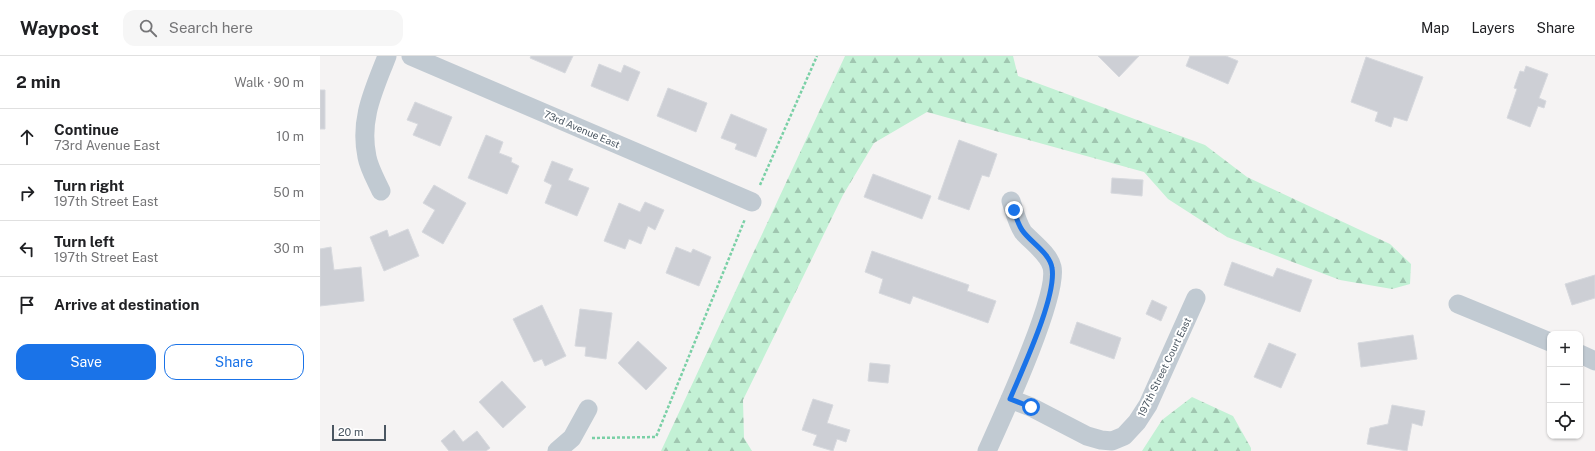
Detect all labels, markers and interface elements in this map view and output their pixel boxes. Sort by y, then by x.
search box [123,10,403,46]
text: Waypost [20,17,99,39]
icon: search [137,17,159,39]
text: Search here [169,19,253,36]
text: Map [1421,20,1449,36]
text: Layers [1471,20,1515,36]
text: Share [1537,20,1575,36]
text: 2 min [16,72,61,92]
text: Walk · 90 m [234,75,304,90]
street label: 73rd Avenue East [542,108,622,150]
text: Continue [54,121,119,138]
icon: ahead [16,126,38,148]
text: 10 m [276,129,304,144]
text: 73rd Avenue East [54,138,160,153]
text: Turn right [54,177,124,194]
icon: right [16,182,38,204]
text: 50 m [273,185,304,200]
text: 197th Street East [54,194,158,209]
route end [1005,201,1023,219]
text: Turn left [54,233,115,250]
icon: left [16,238,38,260]
text: 30 m [274,241,304,256]
text: 197th Street East [54,250,158,265]
icon: arrive [16,294,38,316]
text: Arrive at destination [54,296,199,313]
street label: 197th Street Court East [1135,315,1193,419]
map controls [1547,331,1583,439]
button: + [1547,331,1583,367]
button: Save [16,344,156,380]
button: Share [164,344,304,380]
button: − [1547,367,1583,403]
route start [1022,398,1040,416]
button: locate [1547,403,1583,439]
scale bar [332,423,386,442]
text: 20 m [338,426,363,438]

